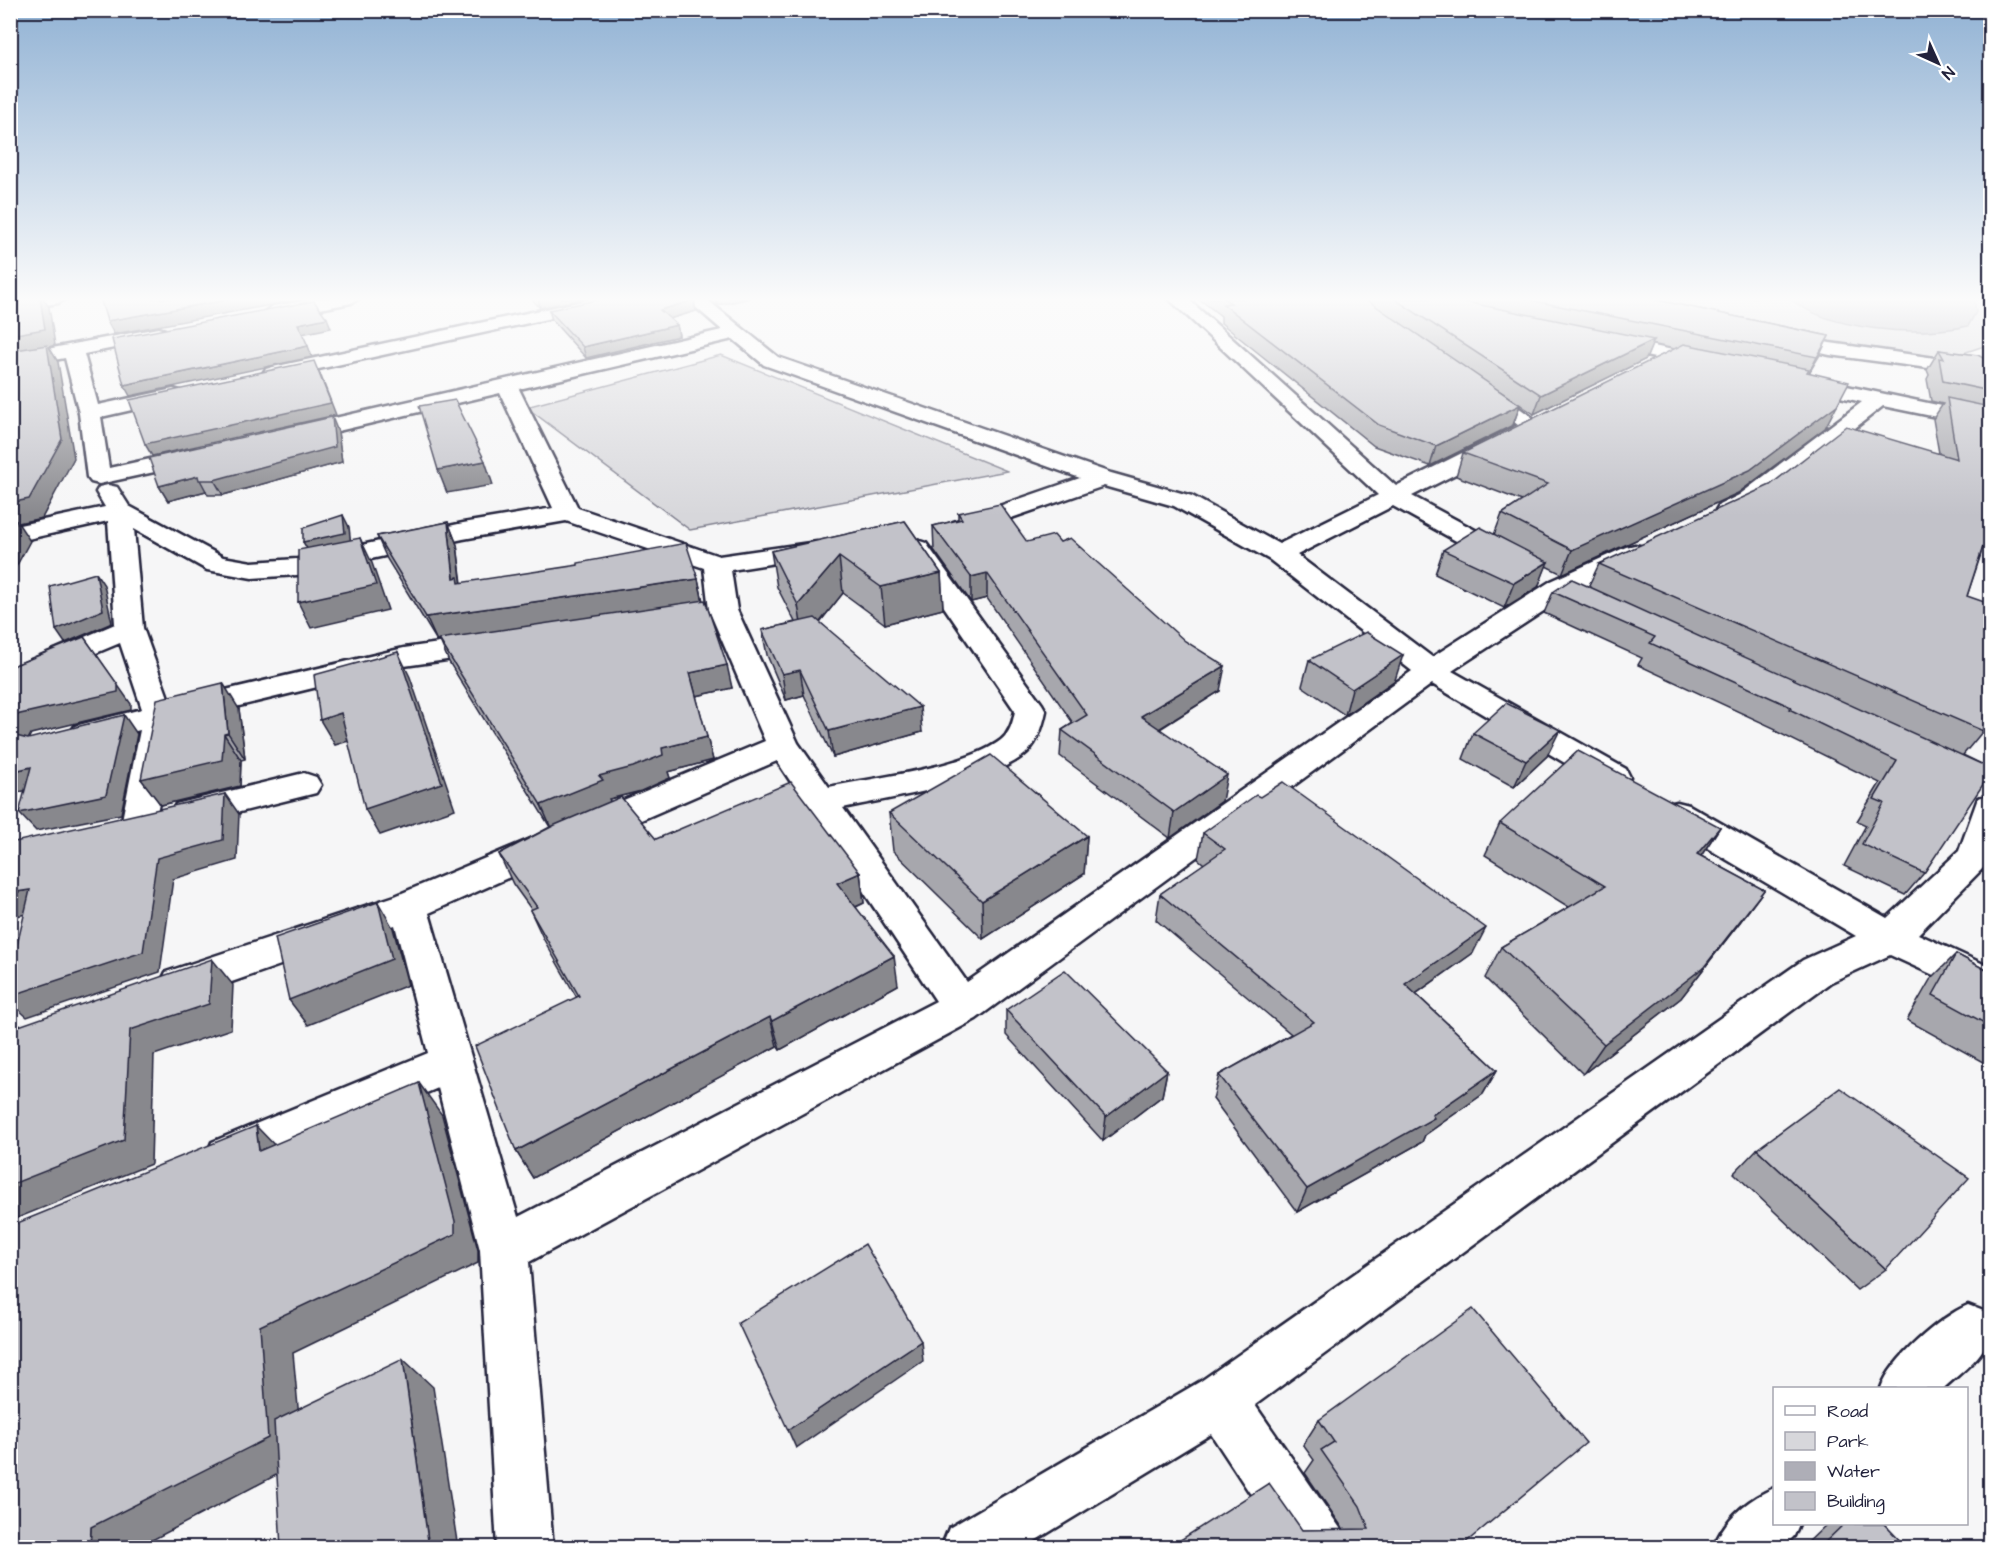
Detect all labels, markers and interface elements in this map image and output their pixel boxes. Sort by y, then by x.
north arrow [1908,33,1968,93]
text: N [1937,62,1959,84]
legend [1773,1387,1968,1525]
text: Road [1827,1399,1868,1424]
text: Park [1827,1429,1869,1454]
text: Water [1827,1459,1880,1484]
text: Building [1827,1489,1885,1515]

